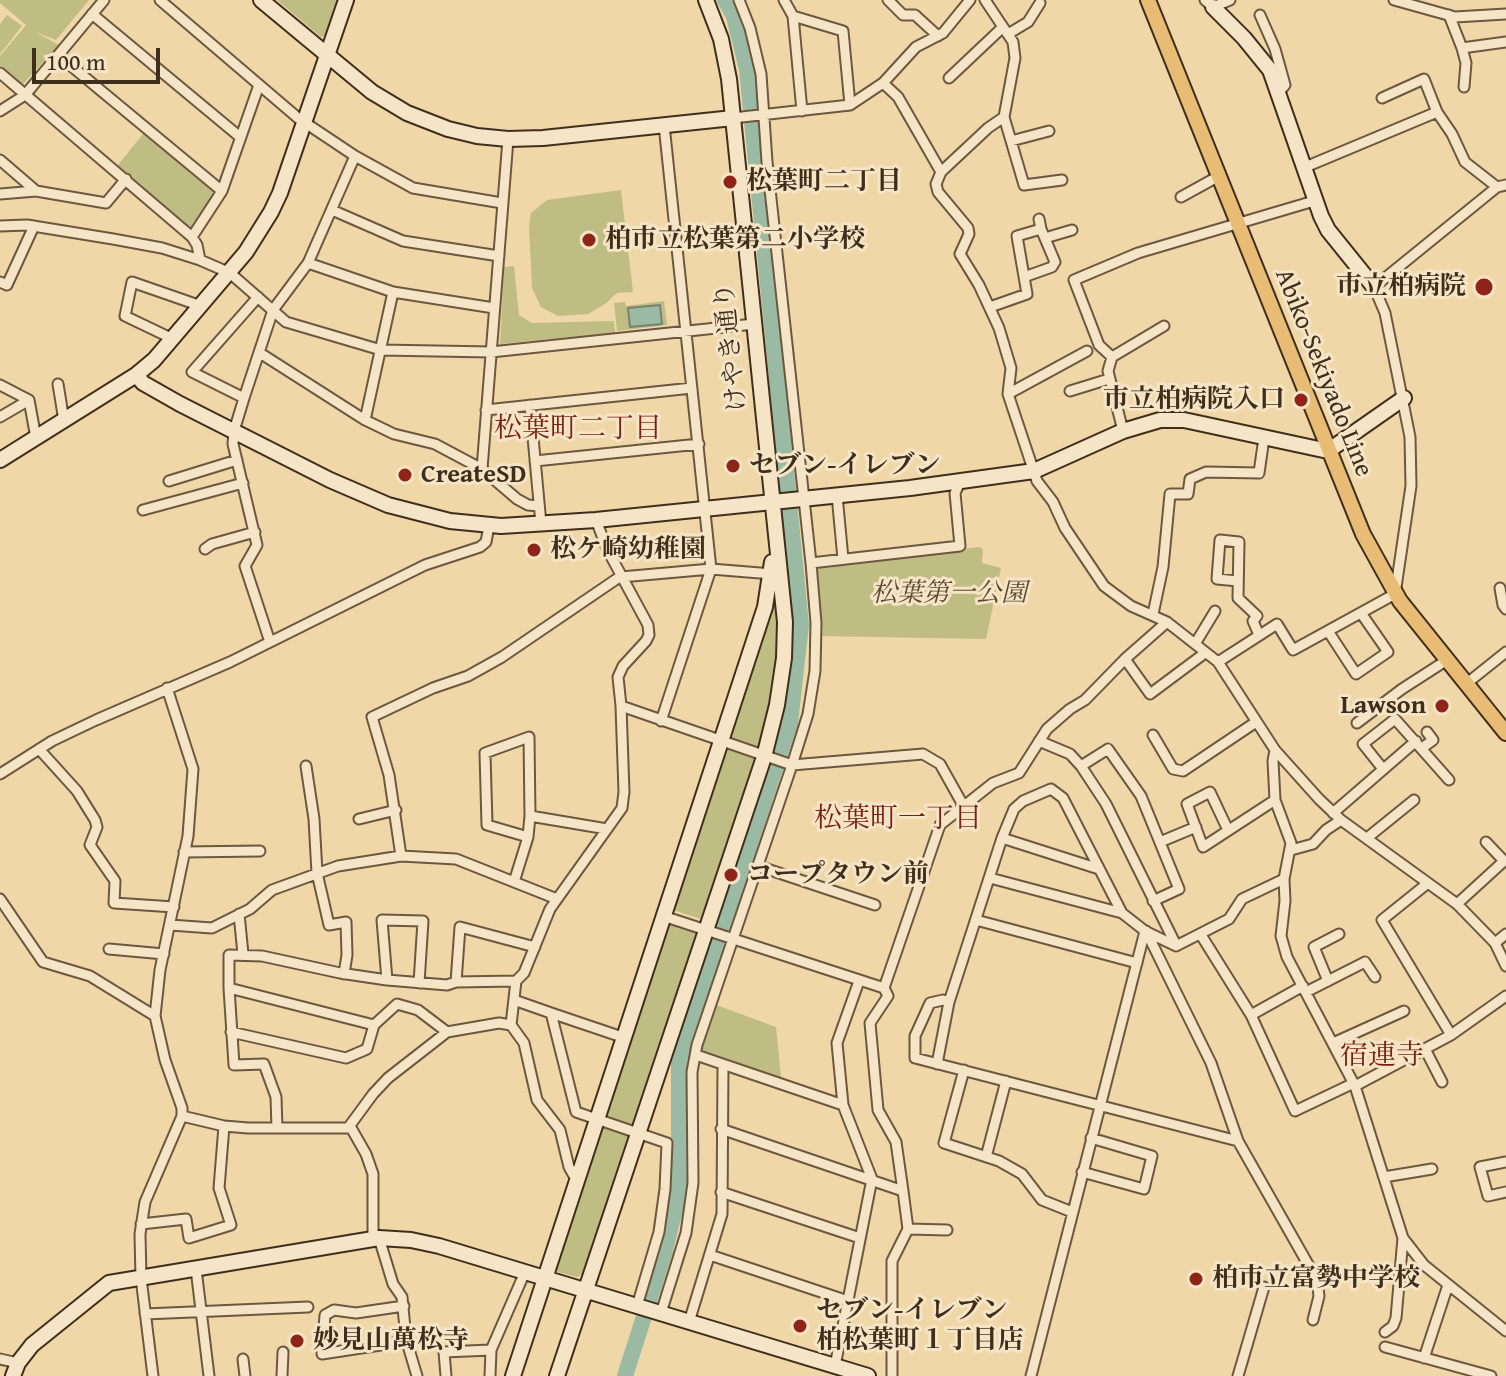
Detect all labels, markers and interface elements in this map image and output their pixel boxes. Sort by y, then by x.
scale bar [36,32,164,82]
text: 100 m [46,44,106,79]
place label: 松葉町二丁目 [746,166,902,198]
marker: 松葉町二丁目 [721,173,739,191]
place label: 柏市立松葉第二小学校 [605,224,865,256]
marker: 柏市立松葉第二小学校 [580,231,598,249]
street label: Abiko-Sekiyado Line [1267,265,1379,481]
place label: 市立柏病院 [1336,271,1466,303]
marker: 市立柏病院 [1473,276,1495,298]
street label: けやき通り [710,281,754,413]
place label: 市立柏病院入口 [1103,384,1285,416]
marker: 市立柏病院入口 [1292,391,1310,409]
district label: 松葉町二丁目 [494,413,662,447]
place label: セブン-イレブン [749,450,940,482]
marker: セブン-イレブン [724,457,742,475]
place label: CreateSD [421,459,527,491]
marker: CreateSD [396,466,414,484]
place label: 松ケ崎幼稚園 [550,534,706,566]
marker: 松ケ崎幼稚園 [525,541,543,559]
park label: 松葉第一公園 [871,578,1027,610]
place label: Lawson [1340,690,1426,722]
marker: Lawson [1433,697,1451,715]
district label: 松葉町一丁目 [814,803,982,837]
place label: コープタウン前 [747,859,929,891]
marker: コープタウン前 [722,866,740,884]
district label: 宿連寺 [1340,1040,1424,1074]
place label: 柏市立富勢中学校 [1212,1263,1420,1295]
marker: 柏市立富勢中学校 [1187,1270,1205,1288]
place label: セブン-イレブン 柏松葉町１丁目店 [816,1295,1024,1356]
marker: セブン-イレブン 柏松葉町１丁目店 [791,1317,809,1335]
place label: 妙見山萬松寺 [313,1325,469,1357]
marker: 妙見山萬松寺 [288,1332,306,1350]

